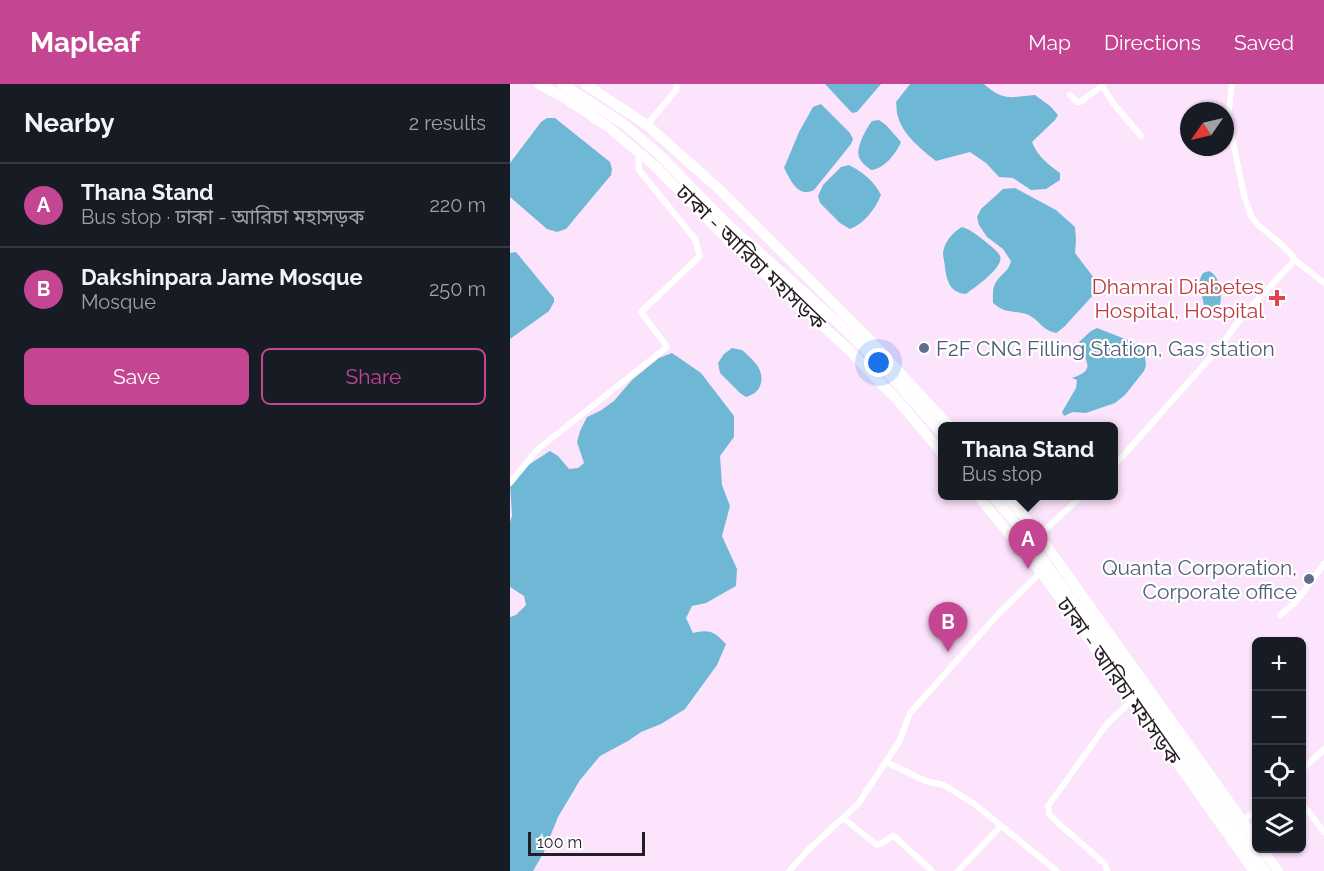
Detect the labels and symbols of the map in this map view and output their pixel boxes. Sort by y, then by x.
north arrow [1180,102,1234,156]
street label: ঢাকা - আরিচা মহাসড়ক [670,178,832,336]
place label: Dhamrai Diabetes Hospital, Hospital [1092,274,1264,323]
marker: Dhamrai Diabetes Hospital, Hospital [1268,289,1286,307]
place label: F2F CNG Filling Station, Gas station [936,336,1275,361]
marker: F2F CNG Filling Station, Gas station [917,341,931,355]
your location [864,348,893,377]
pin: A [1008,520,1048,569]
place label: Quanta Corporation, Corporate office [1102,555,1297,604]
marker: Quanta Corporation, Corporate office [1302,572,1316,586]
street label: ঢাকা - আরিচা মহাসড়ক [1051,592,1187,770]
pin: B [928,602,968,652]
scale bar [528,829,645,856]

